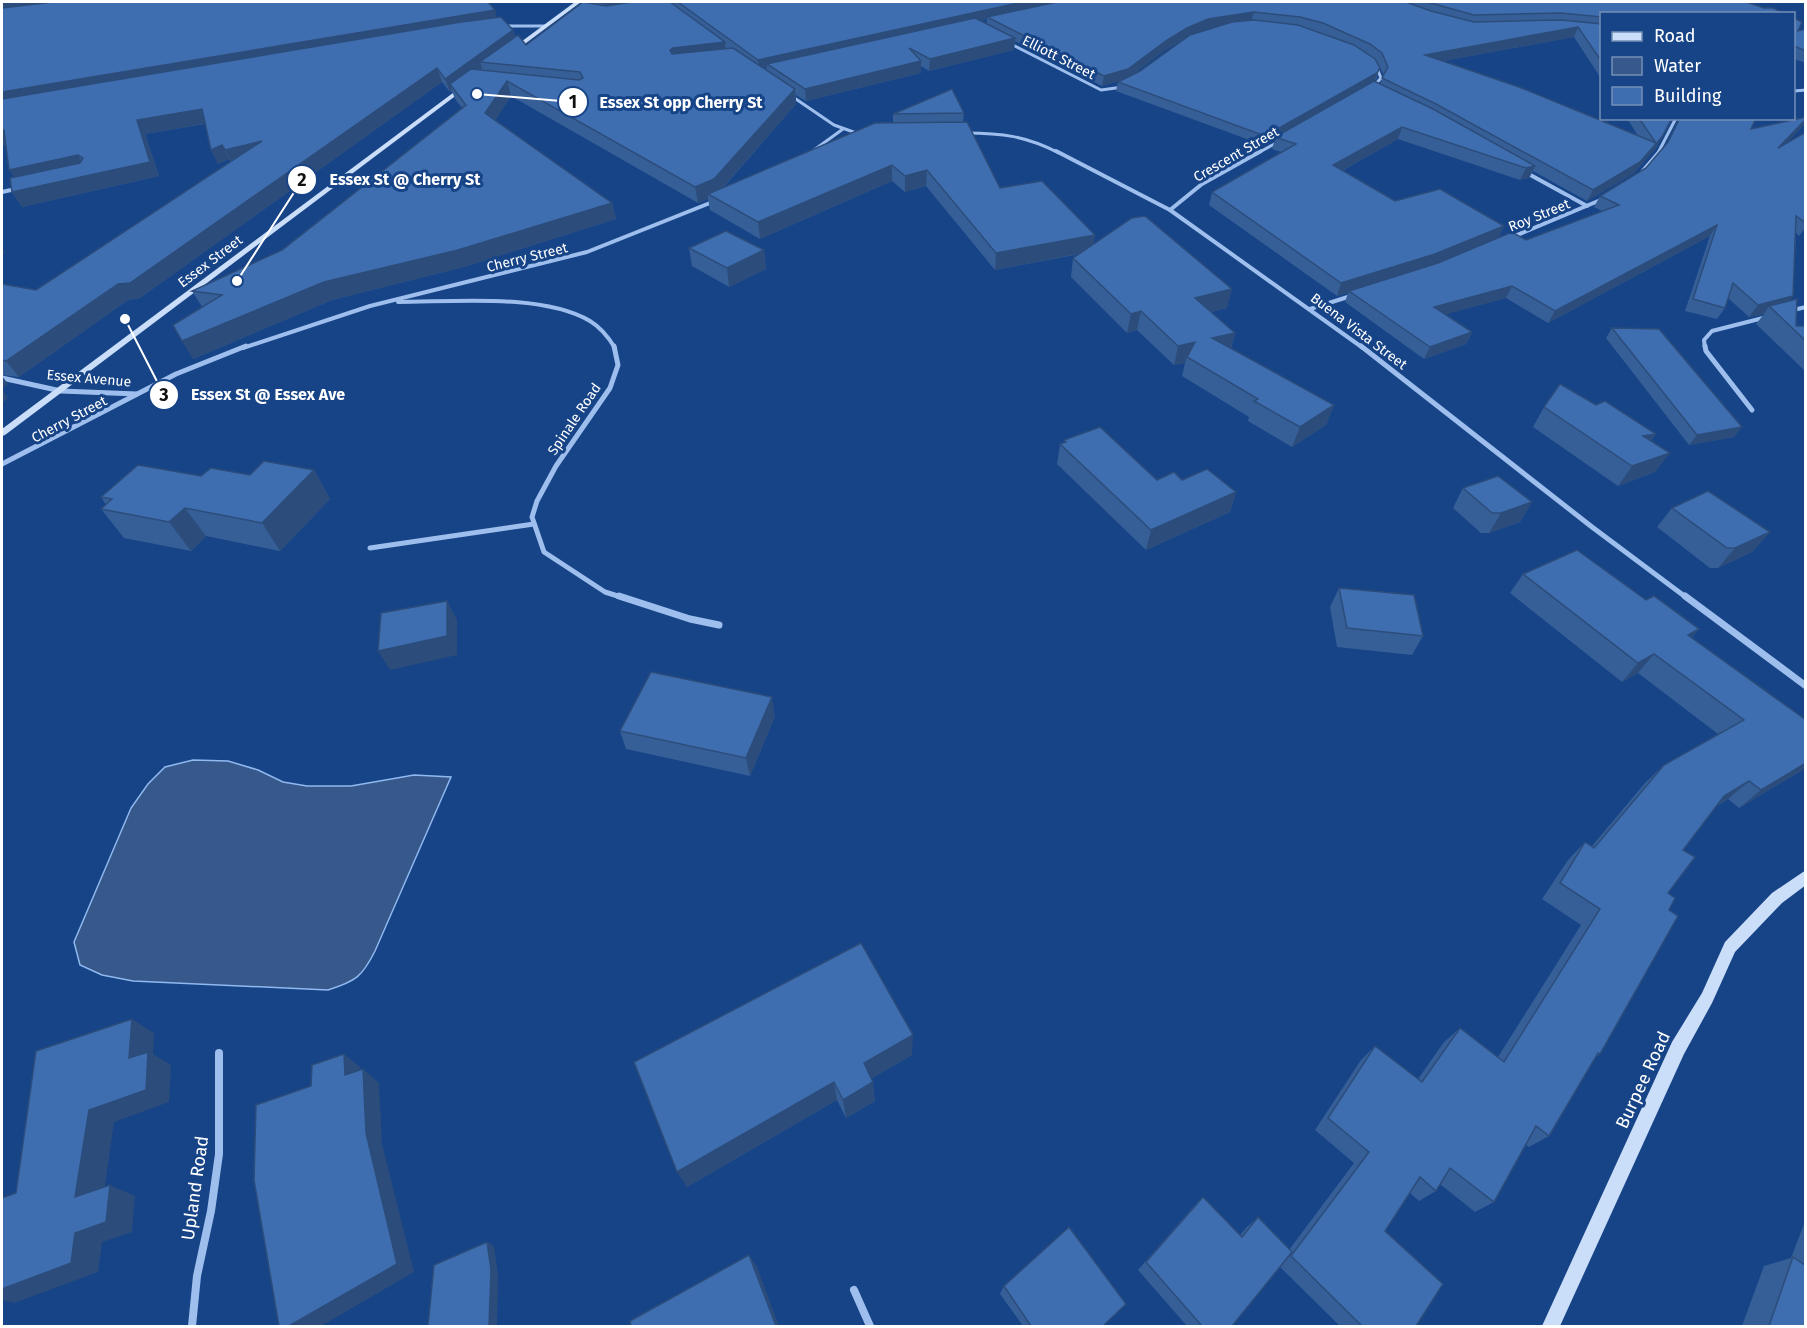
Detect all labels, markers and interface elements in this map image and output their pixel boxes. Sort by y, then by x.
legend [1600,12,1795,120]
text: Road [1654,25,1696,47]
street label: Elliott Street [1019,32,1099,83]
text: Water [1654,55,1701,77]
callout: Essex St opp Cherry St [558,85,775,119]
text: Building [1654,85,1722,107]
text: 1 [569,91,577,113]
text: Essex St opp Cherry St [600,93,763,112]
street label: Crescent Street [1191,123,1283,186]
callout: Essex St @ Cherry St [287,163,492,197]
text: 2 [297,169,307,191]
text: Essex St @ Cherry St [330,170,481,189]
street label: Roy Street [1506,195,1573,236]
street label: Essex Street [175,231,247,291]
street label: Cherry Street [485,239,570,276]
street label: Buena Vista Street [1307,290,1411,374]
street label: Essex Avenue [46,366,132,391]
callout: Essex St @ Essex Ave [149,378,357,412]
street label: Spinale Road [544,380,605,459]
text: 3 [158,384,169,406]
text: Essex St @ Essex Ave [191,385,345,404]
street label: Cherry Street [29,392,111,446]
street label: Burpee Road [1611,1028,1675,1132]
street label: Upland Road [177,1134,213,1242]

